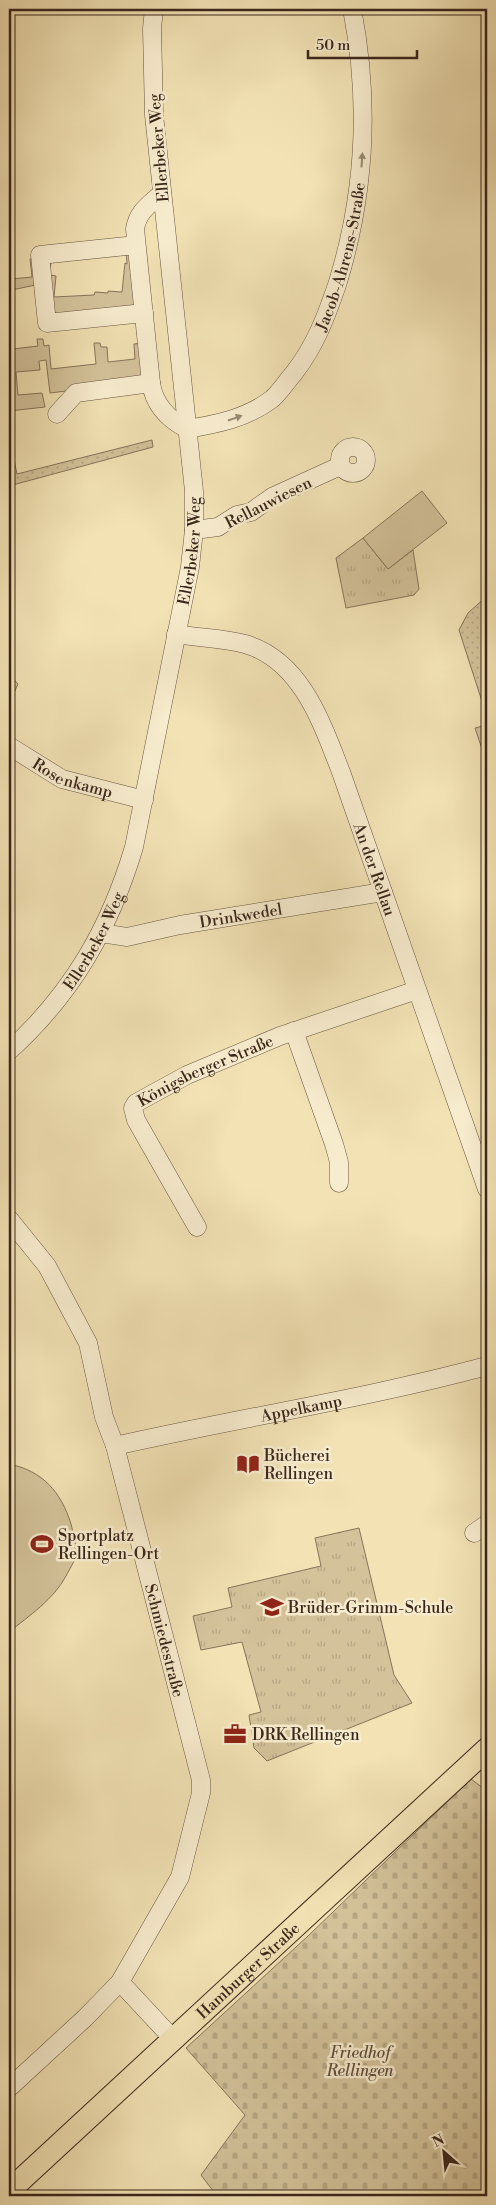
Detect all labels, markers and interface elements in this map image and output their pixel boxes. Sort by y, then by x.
scale bar [308,28,417,60]
text: 50 m [316,36,350,55]
street label: Ellerbeker Weg [144,92,174,203]
one-way arrow [358,152,366,168]
street label: Jacob-Ahrens-Straße [311,181,370,335]
one-way arrow [228,414,243,422]
street label: Rellauwiesen [222,472,316,533]
street label: Ellerbeker Weg [174,496,205,607]
street label: Rosenkamp [28,754,115,803]
street label: An der Rellau [348,819,400,919]
street label: Ellerbeker Weg [59,888,129,994]
street label: Drinkwedel [198,900,284,933]
street label: Königsberger Straße [134,1031,277,1111]
street label: Appelkamp [258,1391,344,1427]
place label: Bücherei Rellingen [263,1446,333,1484]
library icon: Bücherei Rellingen [235,1451,261,1477]
place label: Sportplatz Rellingen-Ort [58,1526,160,1564]
sports icon: Sportplatz Rellingen-Ort [29,1531,55,1557]
street label: Schmiedestraße [140,1582,188,1699]
school or university icon: Brüder-Grimm-Schule [259,1594,285,1620]
place label: Brüder-Grimm-Schule [287,1598,453,1618]
office icon: DRK Rellingen [222,1721,248,1747]
place label: DRK Rellingen [252,1725,360,1745]
street label: Hamburger Straße [193,1918,304,2024]
park label: Friedhof Rellingen [325,2043,395,2081]
north arrow [418,2128,468,2178]
text: N [430,2131,448,2152]

